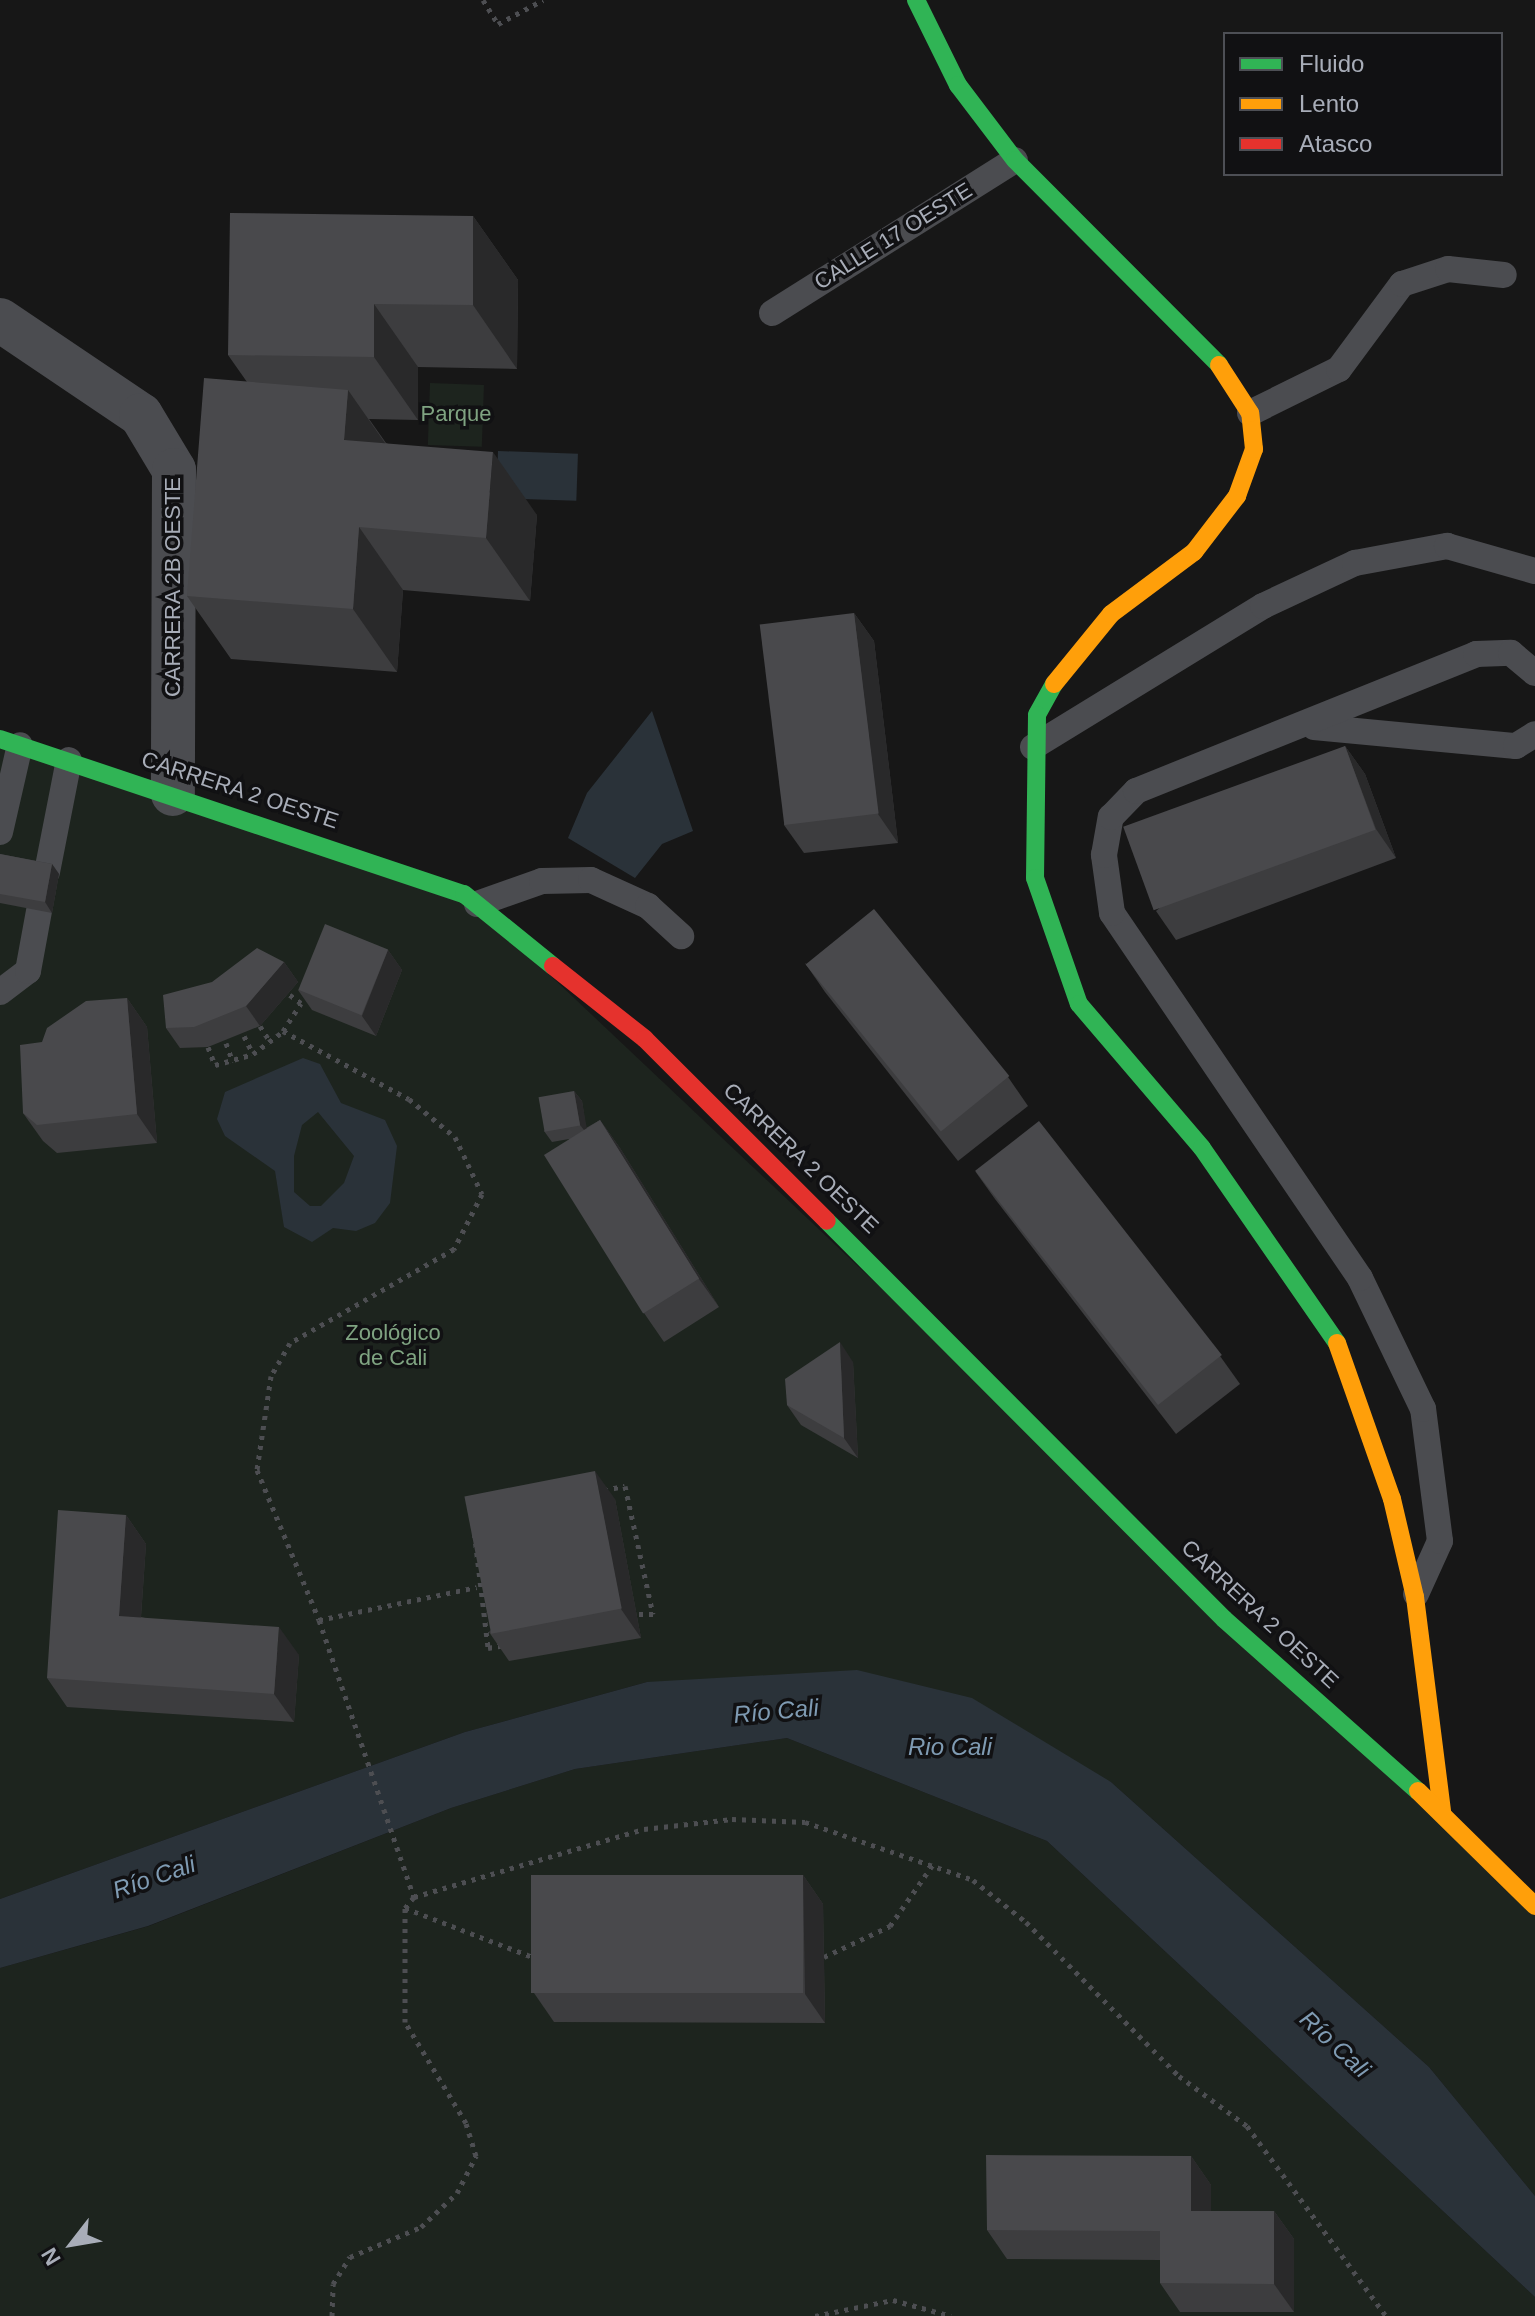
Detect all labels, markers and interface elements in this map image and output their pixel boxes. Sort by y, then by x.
legend [1223,32,1503,176]
text: Fluido [1299,50,1364,77]
text: Lento [1299,90,1359,117]
text: Atasco [1299,130,1372,157]
street label: CALLE 17 OESTE [809,177,977,295]
park label: Parque [421,401,491,427]
street label: CARRERA 2B OESTE [160,476,186,698]
street label: CARRERA 2 OESTE [138,746,342,834]
street label: CARRERA 2 OESTE [718,1077,884,1239]
park label: Zoológico de Cali [345,1319,441,1370]
street label: CARRERA 2 OESTE [1175,1534,1345,1694]
water label: Río Cali [732,1693,820,1729]
water label: Rio Cali [908,1733,992,1761]
water label: Río Cali [109,1849,199,1905]
water label: Río Cali [1294,2004,1376,2084]
north arrow [32,2204,112,2284]
text: N [36,2243,66,2270]

